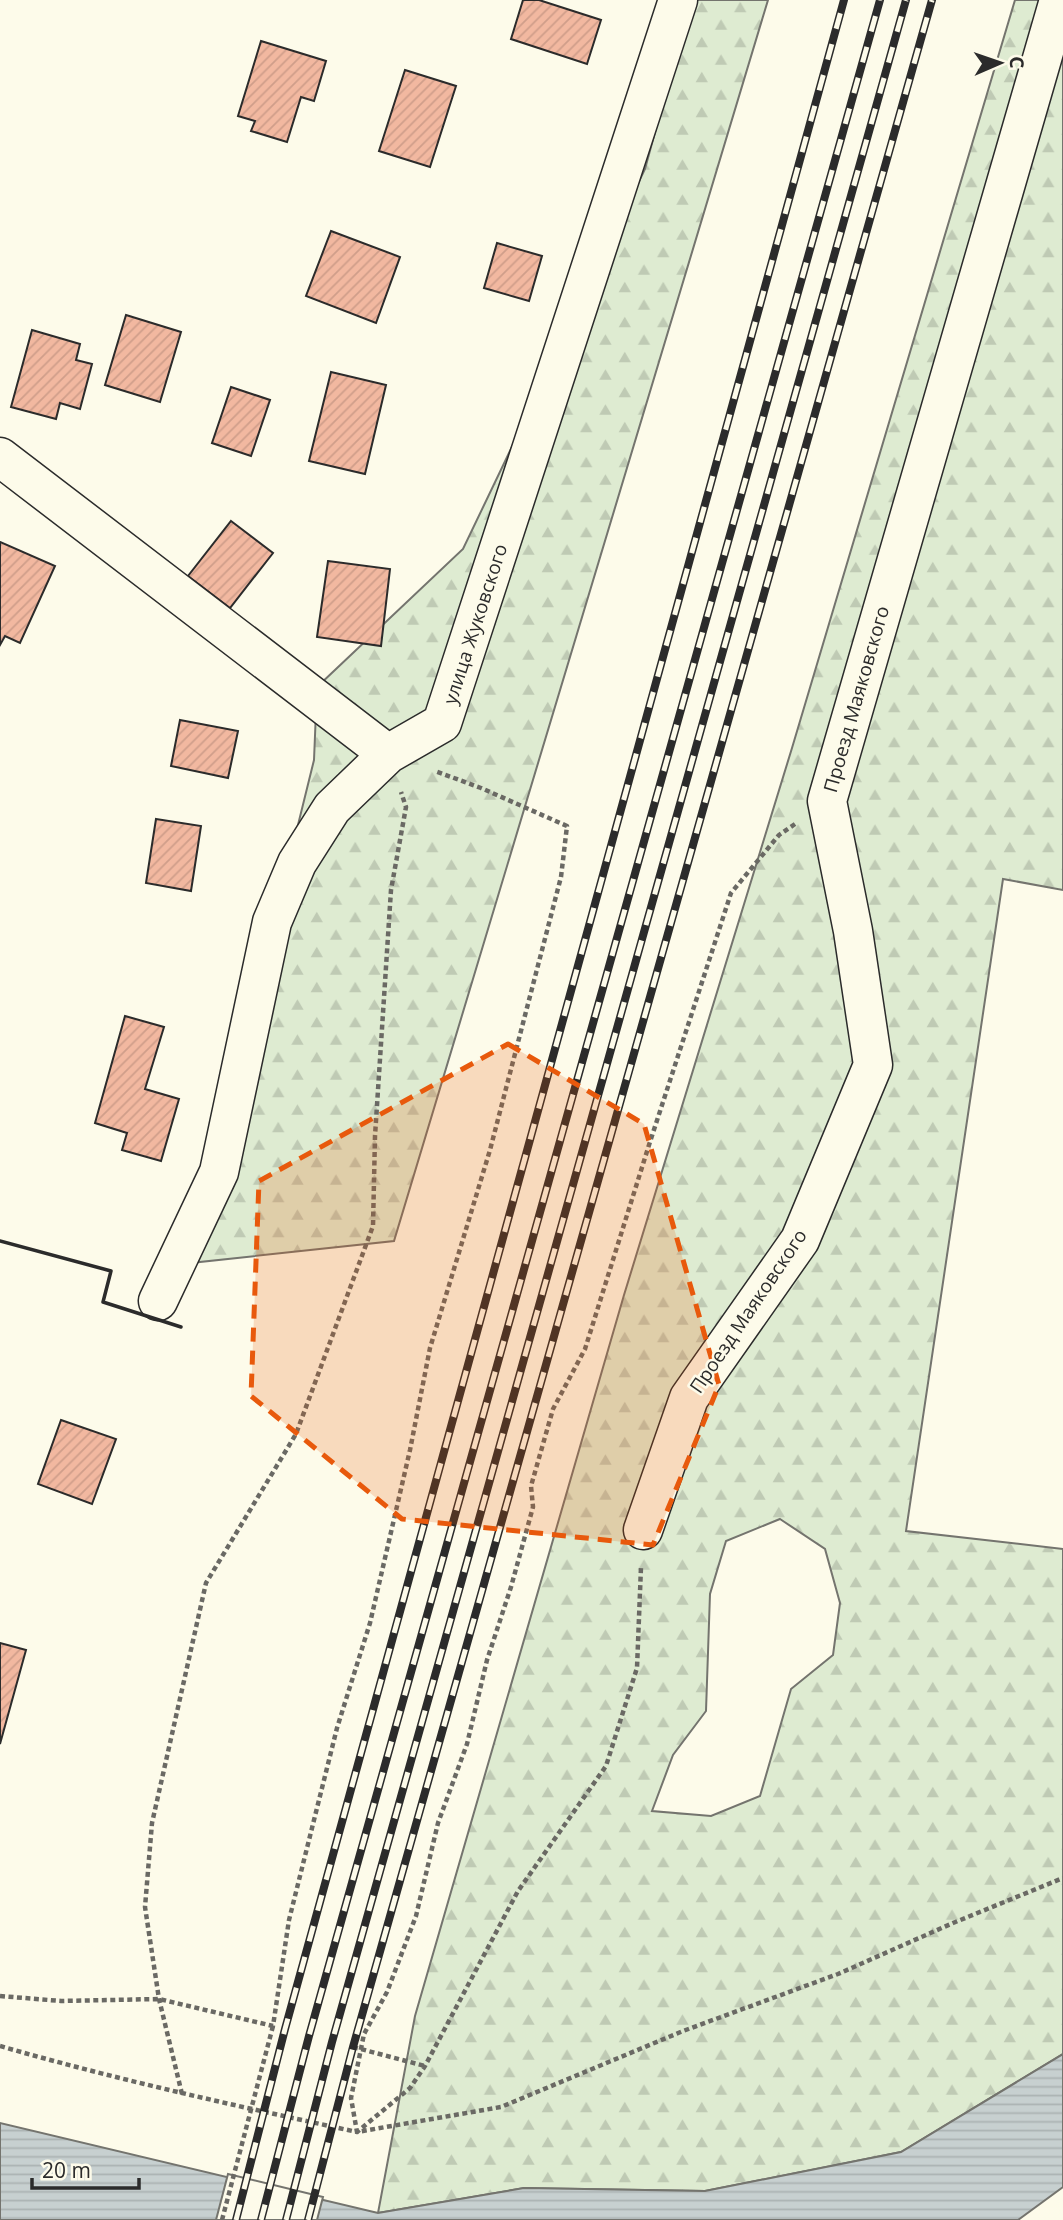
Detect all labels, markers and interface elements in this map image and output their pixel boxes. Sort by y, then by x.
north arrow [965,28,1035,98]
text: С [1004,56,1030,69]
street label: улица Жуковского [437,540,513,708]
street label: Проезд Маяковского [817,603,895,795]
street label: Проезд Маяковского [683,1224,813,1398]
scale bar [32,2146,138,2190]
text: 20 m [42,2156,91,2184]

